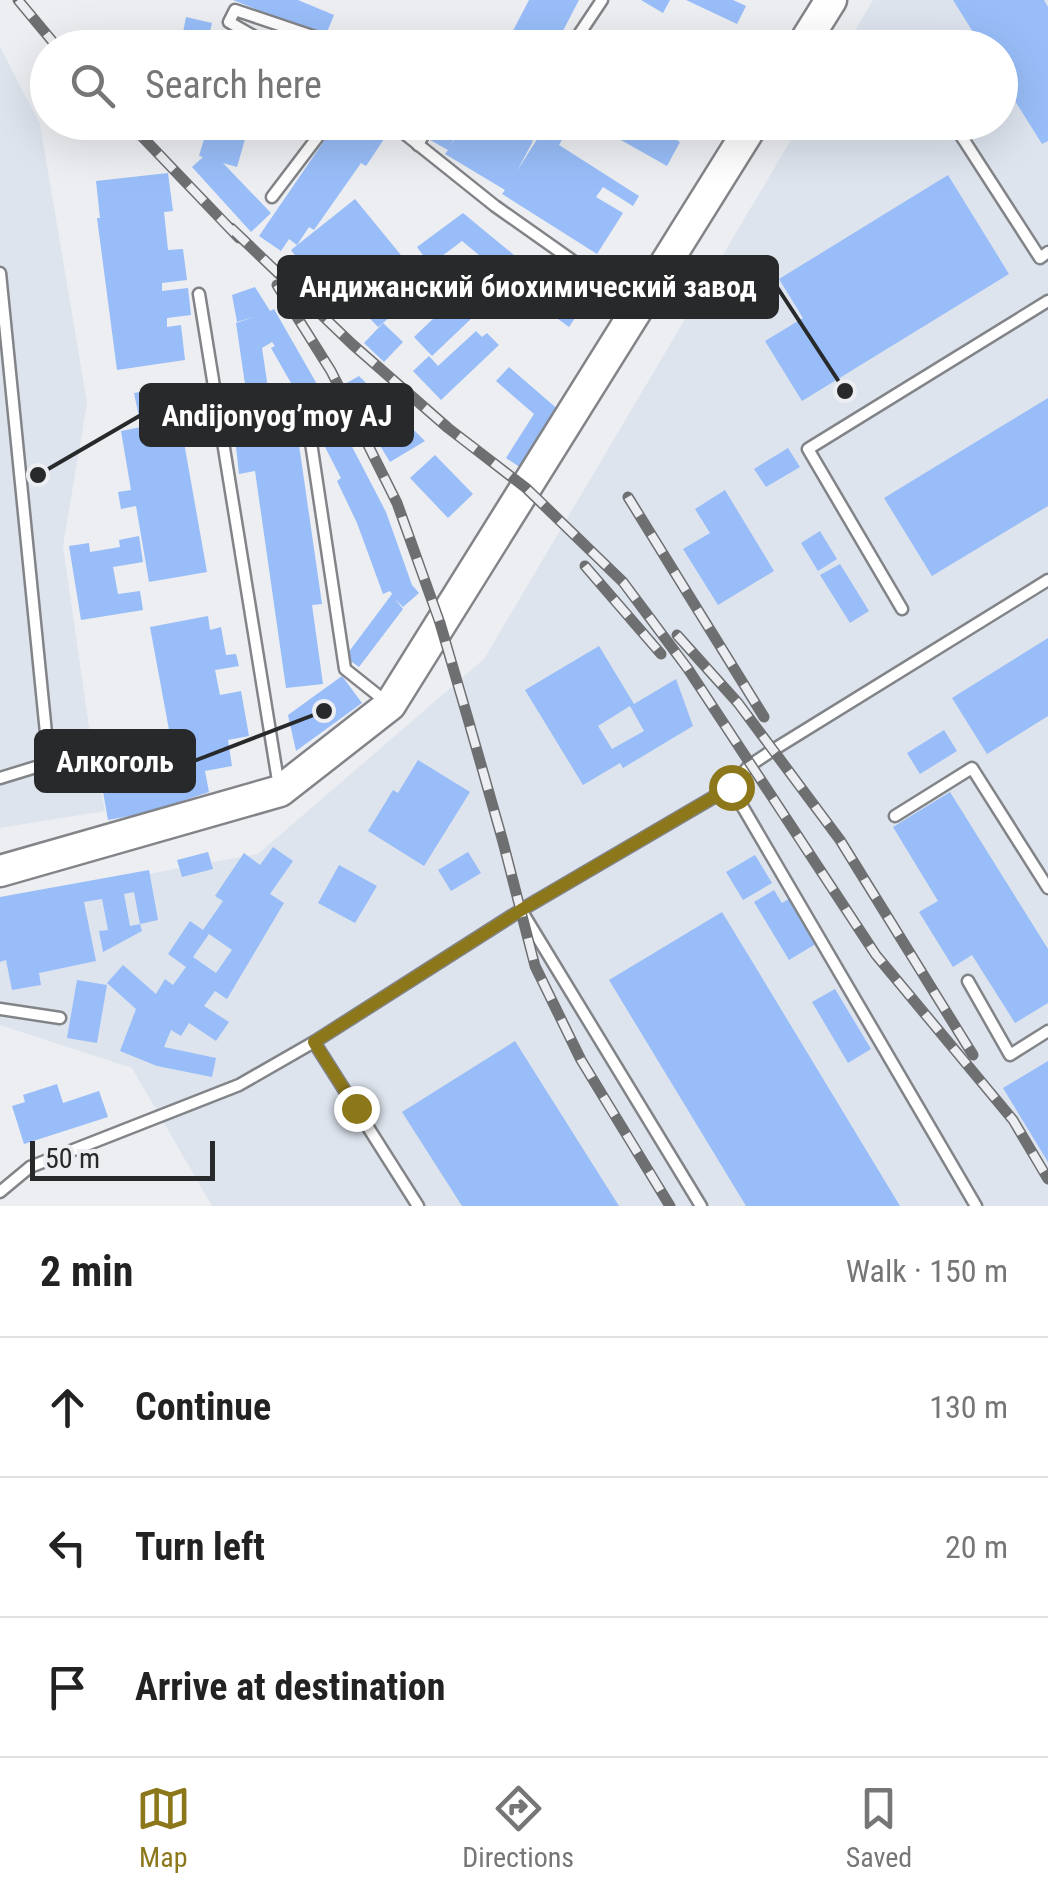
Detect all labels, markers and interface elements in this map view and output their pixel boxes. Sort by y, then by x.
search box [30,30,1018,140]
icon: search [65,58,120,113]
text: Search here [145,63,322,107]
callout: Андижанский биохимический завод [279,257,777,317]
text: Андижанский биохимический завод [299,269,757,304]
callout: Andijonyog’moy AJ [141,385,412,445]
text: Andijonyog’moy AJ [162,398,392,433]
callout: Алкоголь [36,731,194,791]
text: Алкоголь [56,744,174,779]
route start [709,765,755,811]
route end [334,1086,380,1132]
scale bar [30,1136,215,1180]
text: 50 m [45,1142,100,1175]
text: 2 min [40,1247,133,1296]
text: Walk · 150 m [846,1252,1008,1290]
icon: ahead [40,1380,95,1435]
text: Continue [135,1385,271,1429]
text: 130 m [929,1388,1008,1426]
icon: left [40,1520,95,1575]
text: Turn left [135,1525,265,1569]
text: 20 m [945,1528,1008,1566]
icon: arrive [40,1660,95,1715]
text: Arrive at destination [135,1665,445,1709]
tab: Map [136,1781,191,1874]
tab: Directions [462,1781,574,1874]
tab: Saved [846,1781,912,1874]

